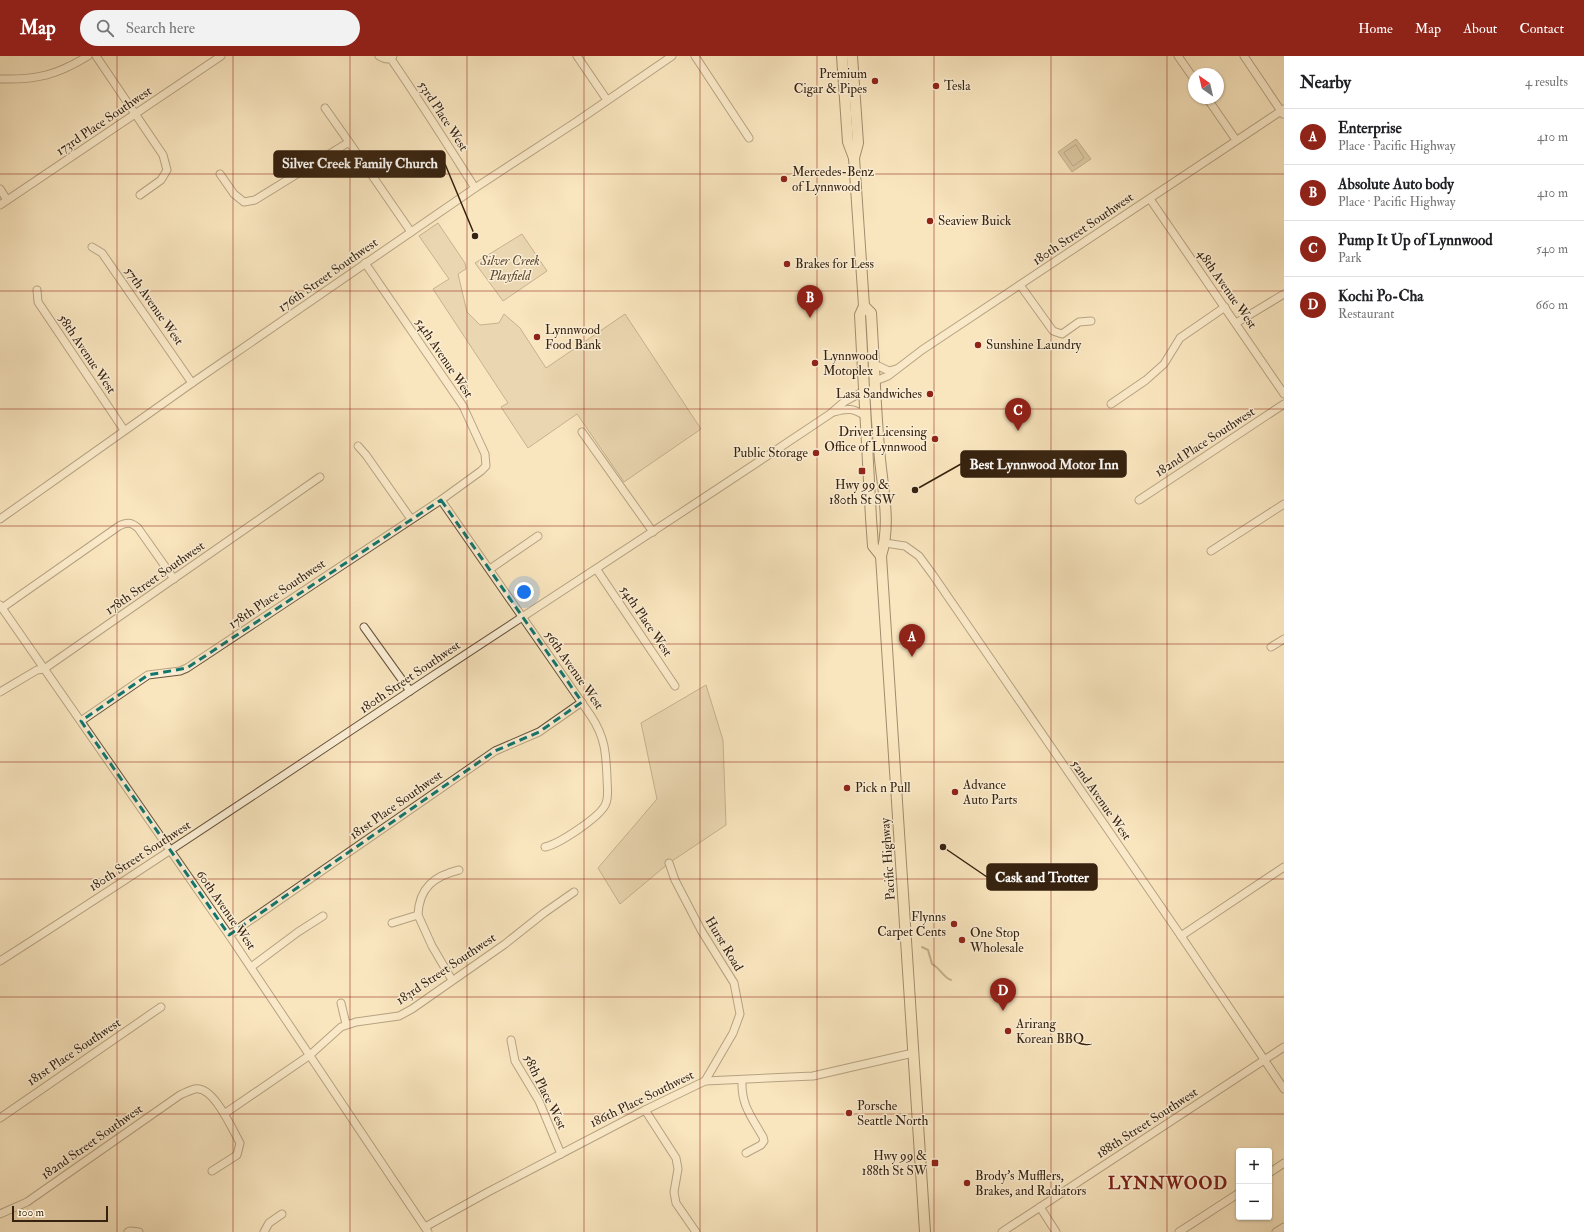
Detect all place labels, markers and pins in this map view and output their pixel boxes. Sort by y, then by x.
place label: Premium Cigar & Pipes [794,66,868,98]
marker: Premium Cigar & Pipes [870,76,880,86]
place label: Tesla [944,78,971,94]
marker: Tesla [931,81,941,91]
callout: Silver Creek Family Church [274,151,445,177]
place label: Mercedes-Benz of Lynnwood [792,164,875,196]
marker: Mercedes-Benz of Lynnwood [779,174,789,184]
place label: Seaview Buick [938,213,1012,229]
marker: Seaview Buick [925,216,935,226]
place label: Brakes for Less [795,256,875,272]
marker: Brakes for Less [782,259,792,269]
pin: B [797,285,823,318]
place label: Lynnwood Food Bank [545,322,602,353]
marker: Lynnwood Food Bank [532,332,542,342]
place label: Sunshine Laundry [986,337,1082,354]
marker: Sunshine Laundry [973,340,983,350]
place label: Lynnwood Motoplex [823,348,879,380]
marker: Lynnwood Motoplex [810,358,820,368]
place label: Lasa Sandwiches [836,386,923,402]
marker: Lasa Sandwiches [925,389,935,399]
pin: C [1005,398,1031,431]
place label: Driver Licensing Office of Lynnwood [824,424,928,456]
marker: Driver Licensing Office of Lynnwood [930,434,940,444]
place label: Public Storage [733,445,809,461]
marker: Public Storage [811,448,821,458]
callout: Best Lynnwood Motor Inn [961,451,1126,477]
marker: Hwy 99 & 180th St SW [857,466,867,476]
place label: Hwy 99 & 180th St SW [829,477,896,508]
pin: A [899,624,925,657]
place label: Advance Auto Parts [962,777,1018,808]
place label: Pick n Pull [855,780,911,796]
marker: Pick n Pull [842,783,852,793]
marker: Advance Auto Parts [950,787,960,797]
callout: Cask and Trotter [987,864,1097,890]
place label: Flynns Carpet Cents [877,909,947,941]
marker: Flynns Carpet Cents [949,919,959,929]
place label: One Stop Wholesale [969,925,1024,956]
marker: One Stop Wholesale [957,935,967,945]
pin: D [990,978,1016,1011]
place label: Arirang Korean BBQ [1015,1016,1092,1047]
marker: Arirang Korean BBQ [1003,1026,1013,1036]
place label: Porsche Seattle North [857,1098,929,1129]
marker: Porsche Seattle North [844,1108,854,1118]
place label: Hwy 99 & 188th St SW [862,1148,928,1179]
marker: Hwy 99 & 188th St SW [930,1158,940,1168]
place label: Brody's Mufflers, Brakes, and Radiators [975,1168,1087,1199]
marker: Brody's Mufflers, Brakes, and Radiators [962,1178,972,1188]

